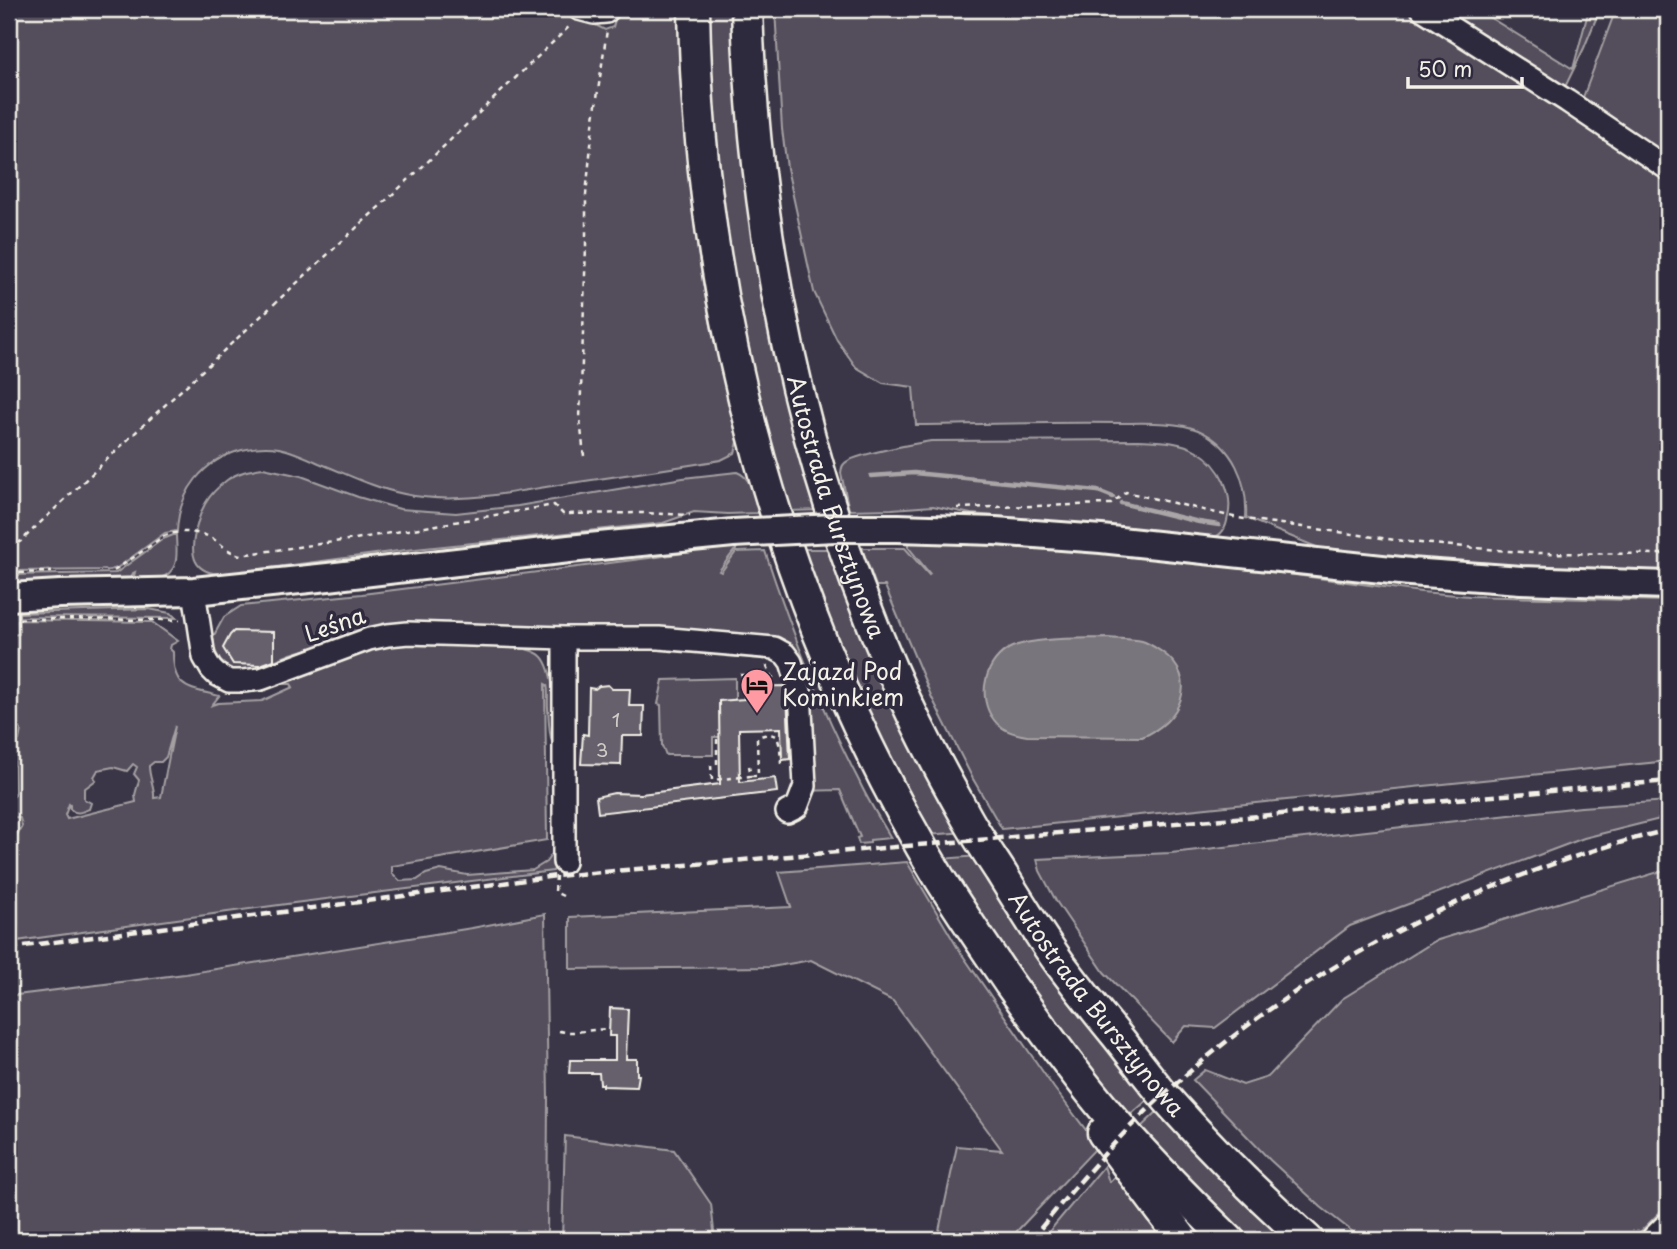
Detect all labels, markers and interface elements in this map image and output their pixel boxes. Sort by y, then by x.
scale bar [1408,46,1521,90]
text: 50 m [1418,52,1472,84]
street label: Autostrada Bursztynowa [779,372,896,644]
street label: Leśna [299,597,370,650]
place label: Zajazd Pod Kominkiem [782,653,904,714]
hotel icon: Zajazd Pod Kominkiem [738,666,776,715]
house number: 1 [612,705,620,733]
house number: 3 [596,735,608,763]
street label: Autostrada Bursztynowa [1001,884,1194,1124]

